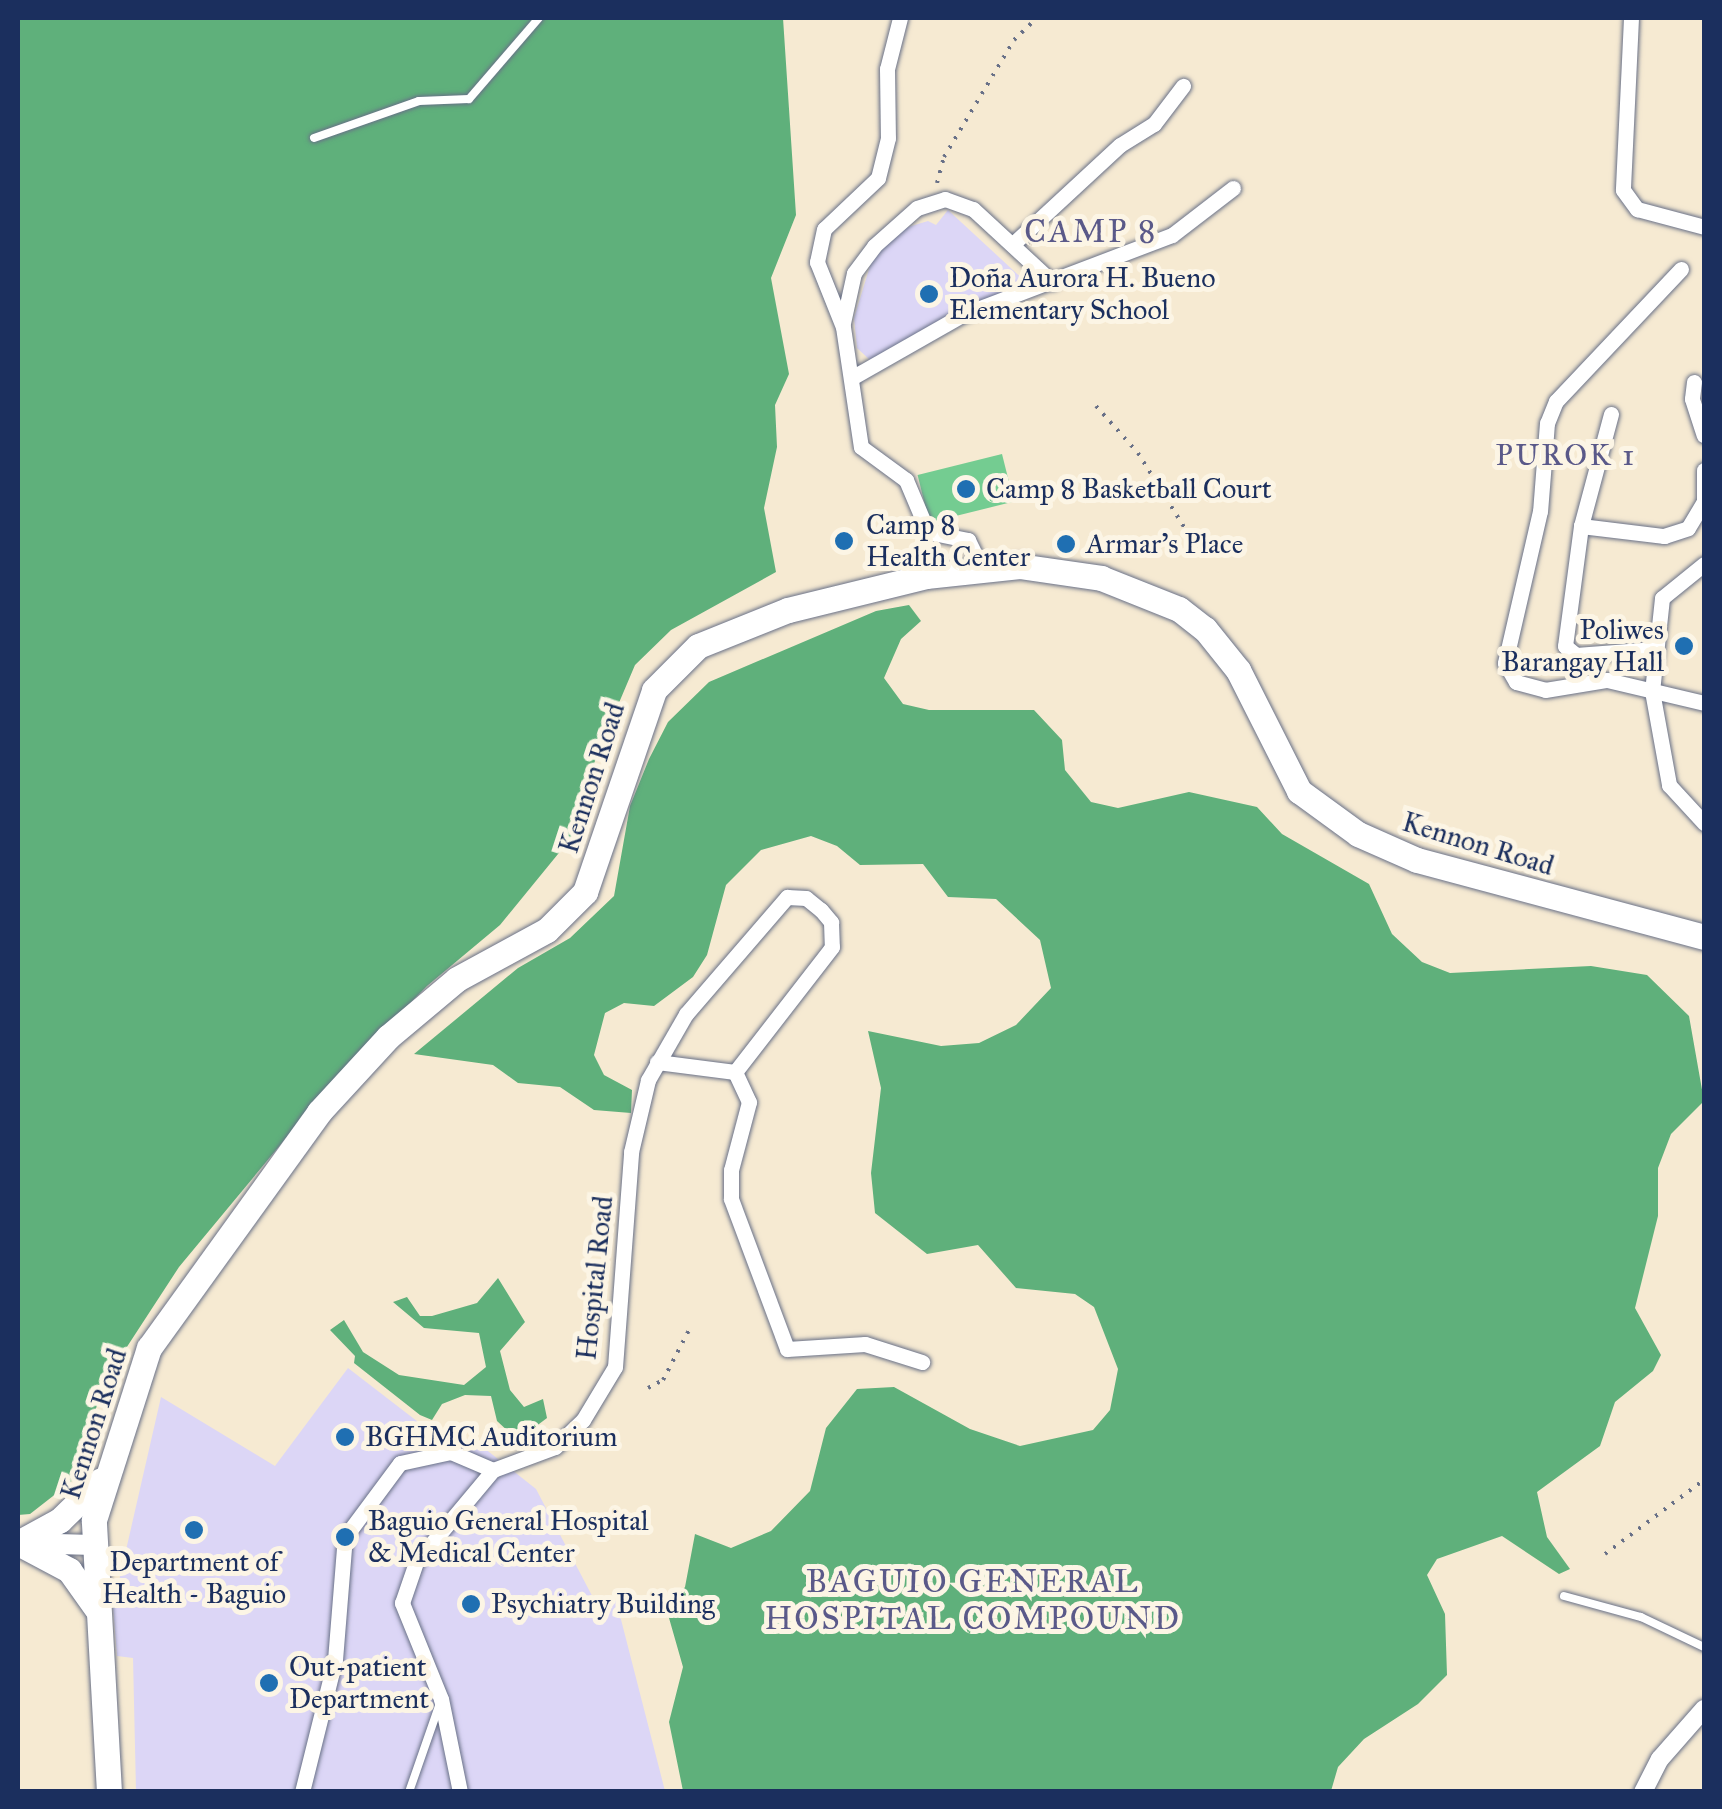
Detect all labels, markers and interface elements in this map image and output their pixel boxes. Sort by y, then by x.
district label: CAMP 8 [1024,213,1158,251]
place label: Doña Aurora H. Bueno Elementary School [949,261,1215,327]
marker: Doña Aurora H. Bueno Elementary School [918,283,940,305]
district label: PUROK 1 [1496,437,1636,473]
place label: Camp 8 Basketball Court [986,472,1272,506]
marker: Camp 8 Basketball Court [955,478,977,500]
place label: Camp 8 Health Center [866,508,1030,574]
place label: Armar's Place [1086,527,1243,561]
marker: Camp 8 Health Center [831,528,857,554]
marker: Armar's Place [1055,533,1077,555]
place label: Poliwes Barangay Hall [1501,613,1664,679]
marker: Poliwes Barangay Hall [1673,635,1695,657]
street label: Kennon Road [552,698,632,858]
street label: Kennon Road [1398,805,1558,883]
street label: Hospital Road [570,1194,620,1362]
street label: Kennon Road [54,1344,134,1504]
place label: BGHMC Auditorium [365,1420,618,1454]
marker: BGHMC Auditorium [334,1426,356,1448]
place label: Baguio General Hospital & Medical Center [368,1504,649,1570]
marker: Department of Health - Baguio [183,1519,205,1541]
marker: Baguio General Hospital & Medical Center [332,1524,358,1550]
place label: Department of Health - Baguio [102,1545,286,1611]
district label: BAGUIO GENERAL HOSPITAL COMPOUND [765,1564,1181,1639]
place label: Psychiatry Building [491,1587,715,1621]
marker: Psychiatry Building [460,1593,482,1615]
place label: Out-patient Department [289,1650,429,1716]
marker: Out-patient Department [258,1672,280,1694]

